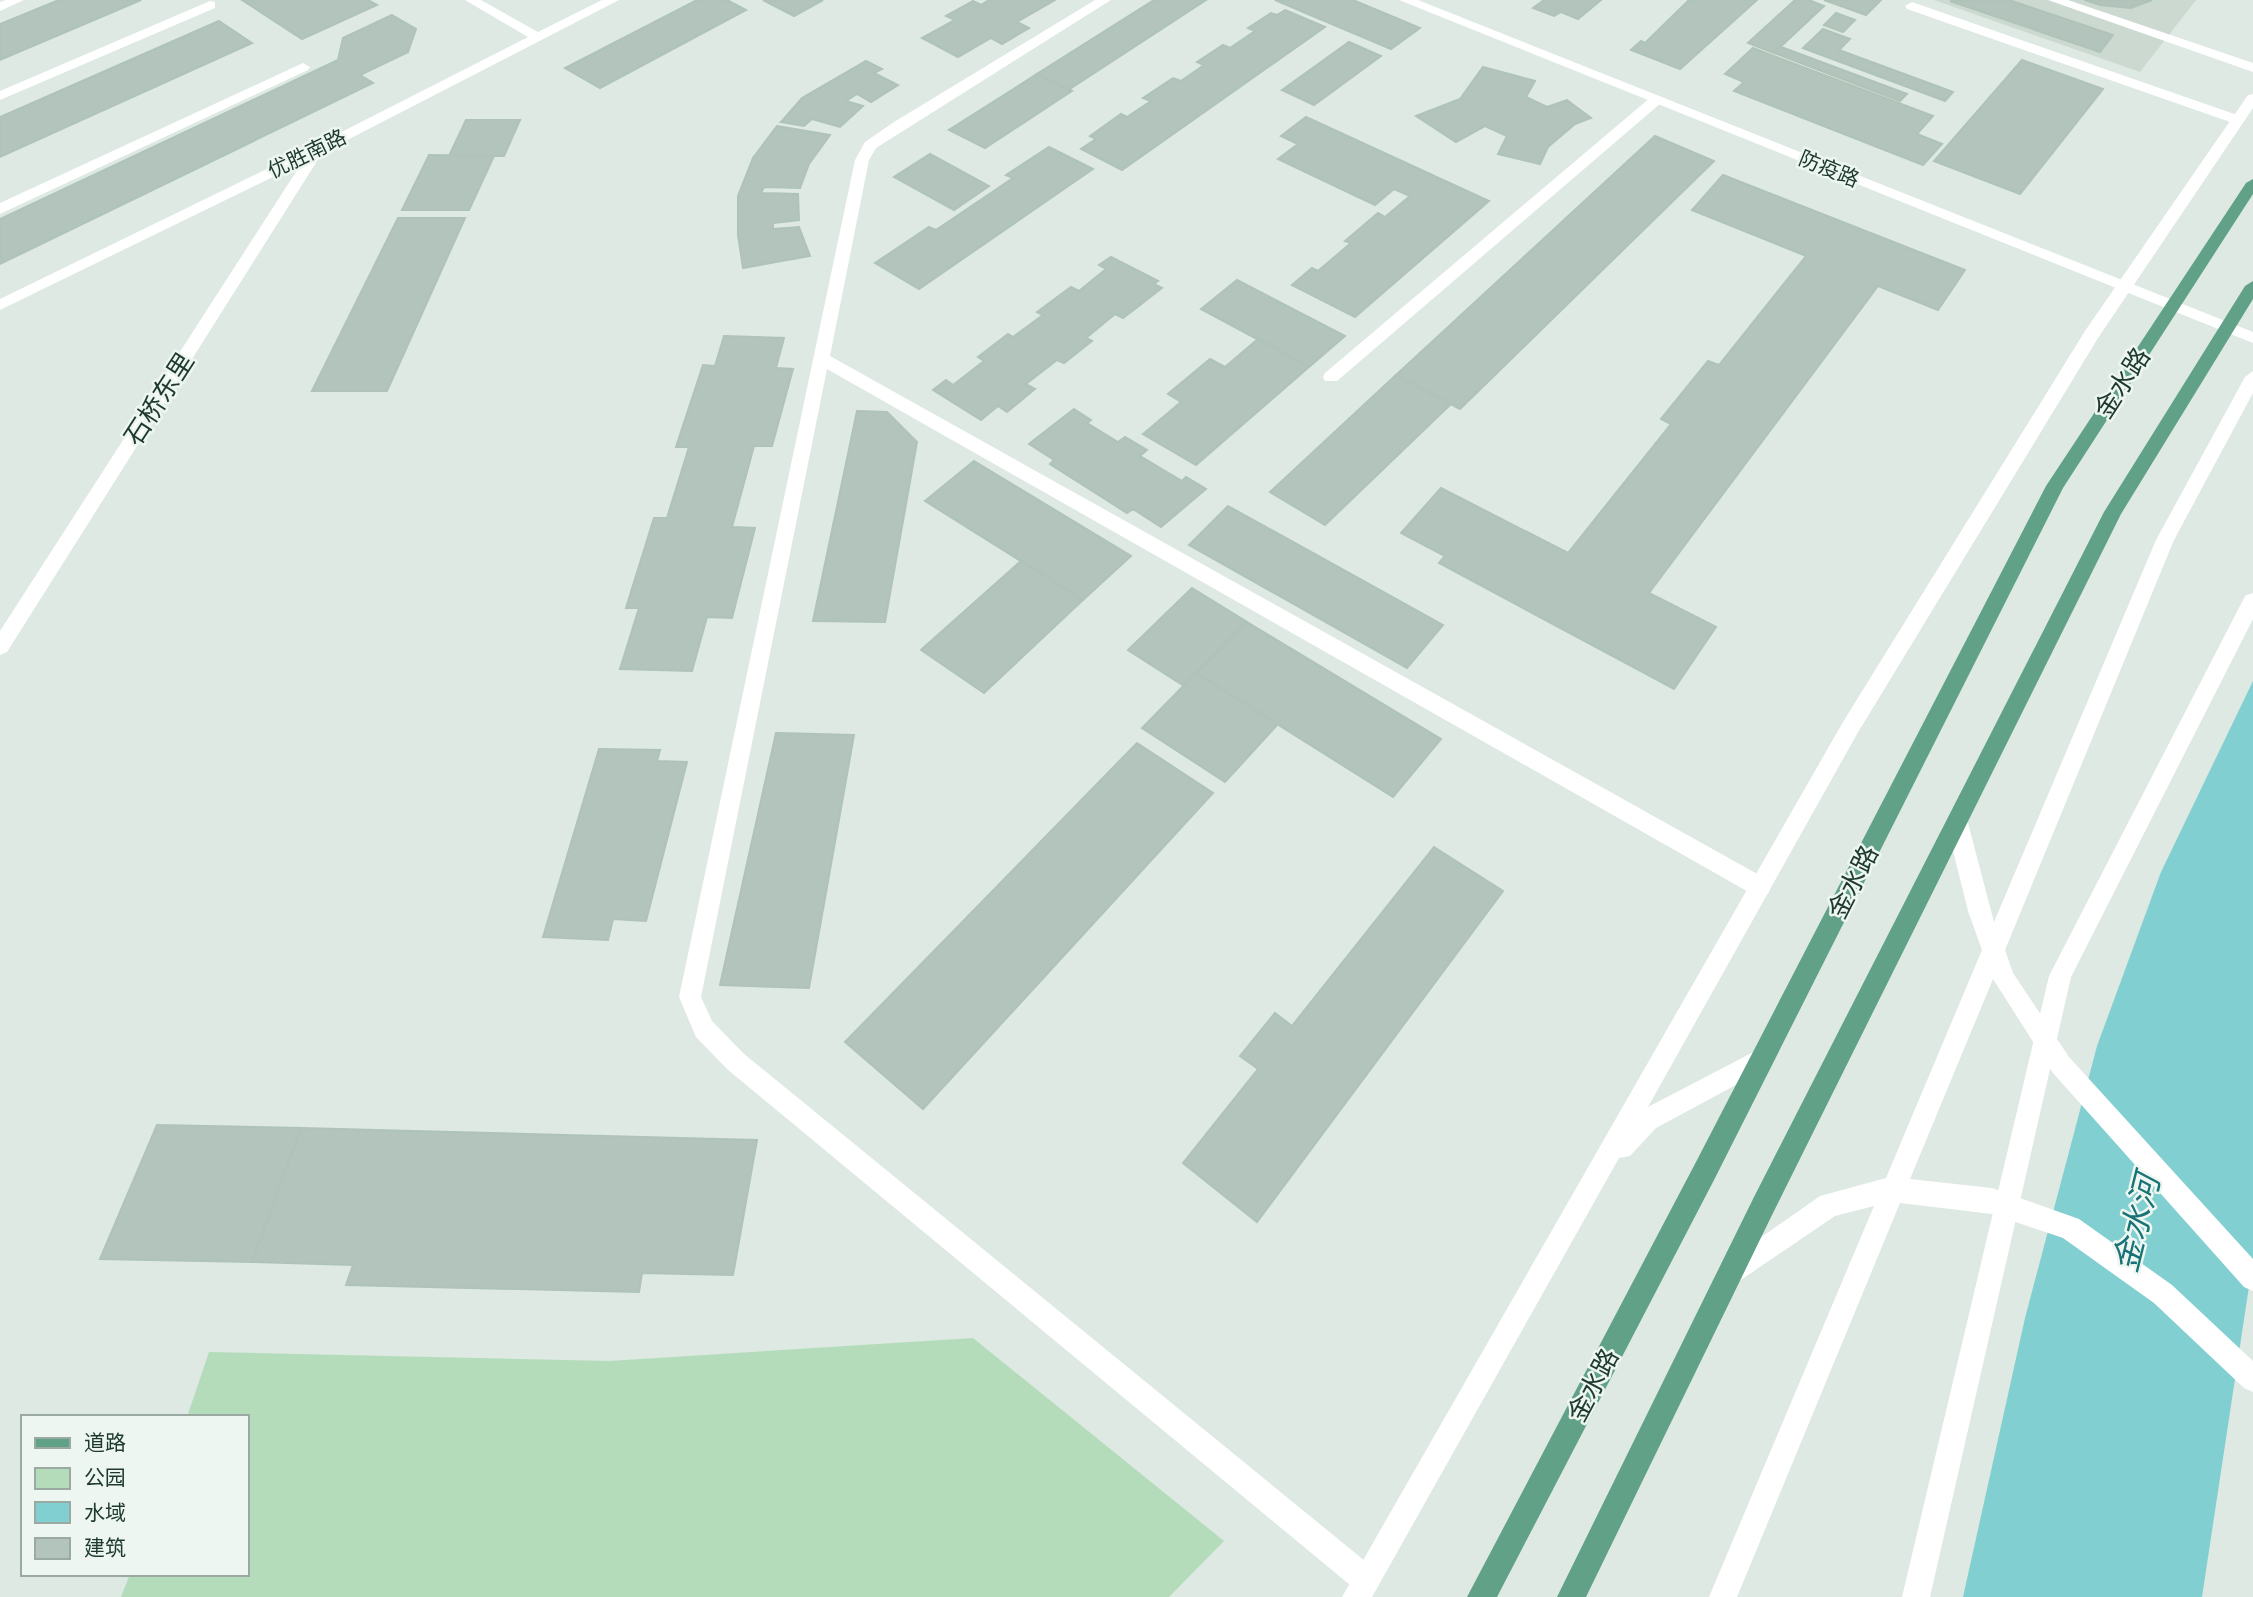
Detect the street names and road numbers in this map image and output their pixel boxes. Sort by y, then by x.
street label: 优胜南路 [263,123,350,182]
street label: 防疫路 [1796,144,1863,191]
street label: 金水路 [2086,341,2155,423]
street label: 石桥东里 [116,346,199,450]
street label: 金水路 [1820,840,1883,923]
street label: 金水路 [1560,1343,1624,1426]

